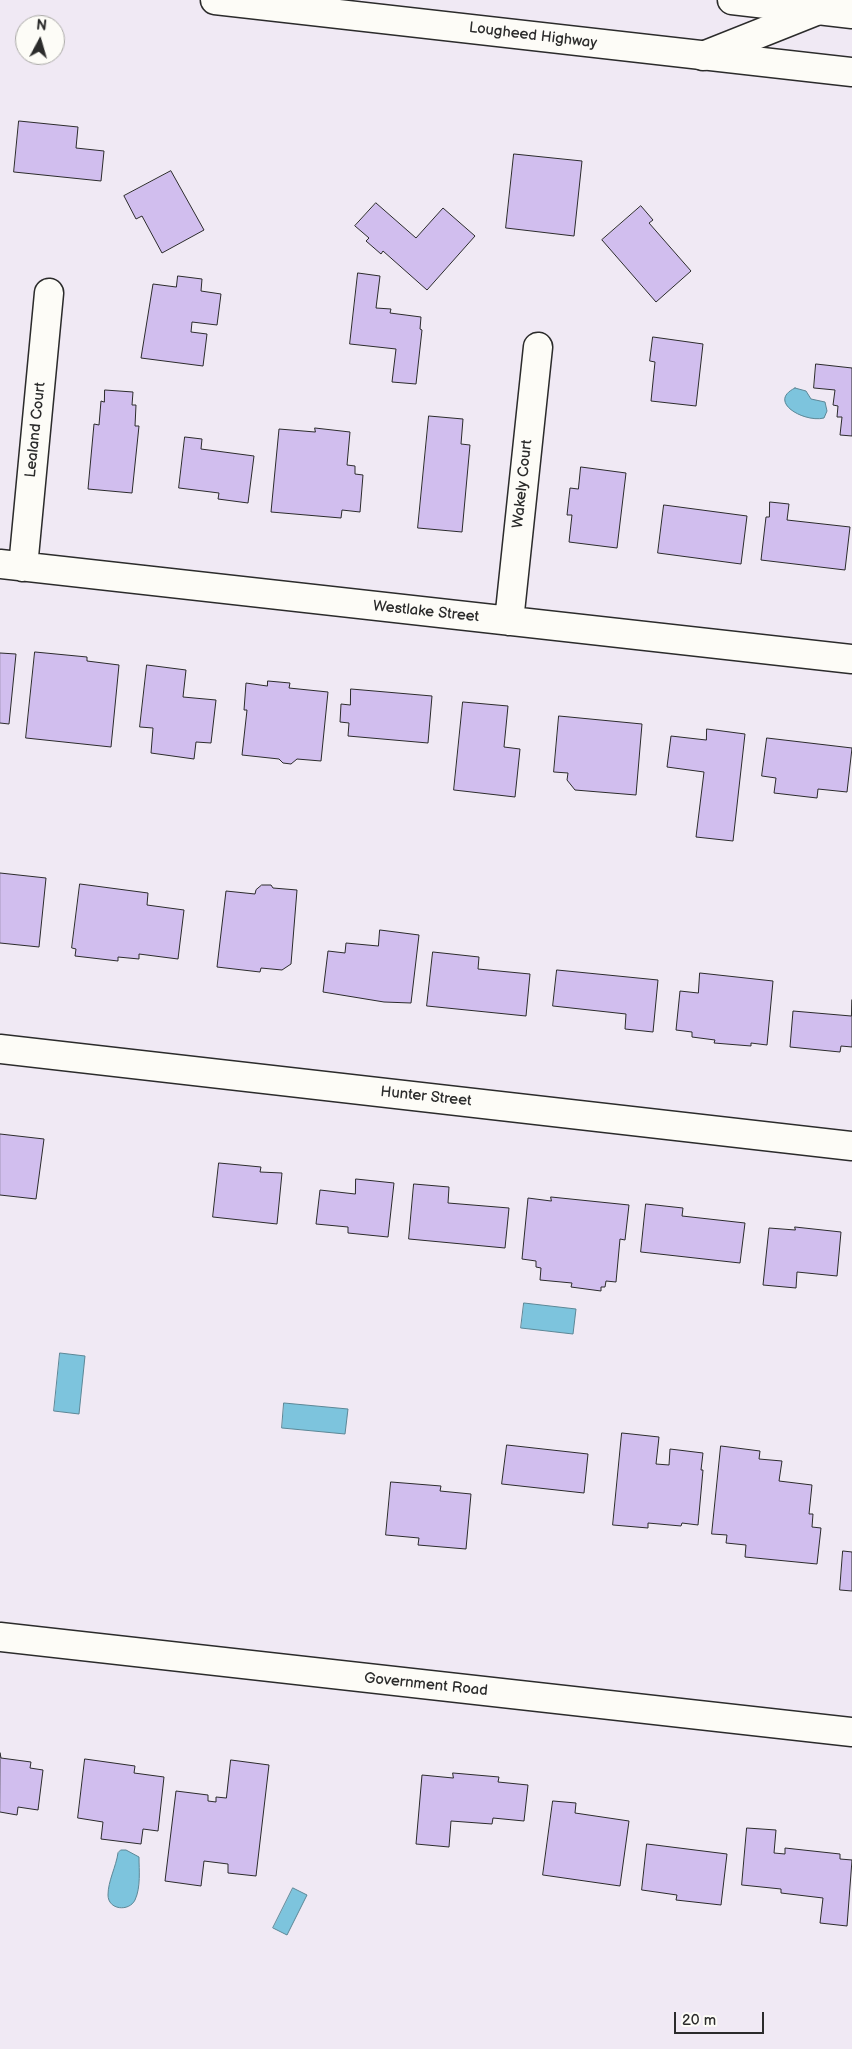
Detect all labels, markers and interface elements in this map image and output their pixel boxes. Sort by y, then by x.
north arrow [15,15,65,65]
text: N [35,17,48,35]
street label: Lougheed Highway [468,19,598,53]
street label: Lealand Court [22,381,50,479]
street label: Wakely Court [509,439,537,529]
street label: Westlake Street [372,597,480,627]
street label: Hunter Street [380,1083,472,1111]
street label: Government Road [363,1670,489,1700]
scale bar [677,2002,767,2034]
text: 20 m [682,2011,716,2030]

